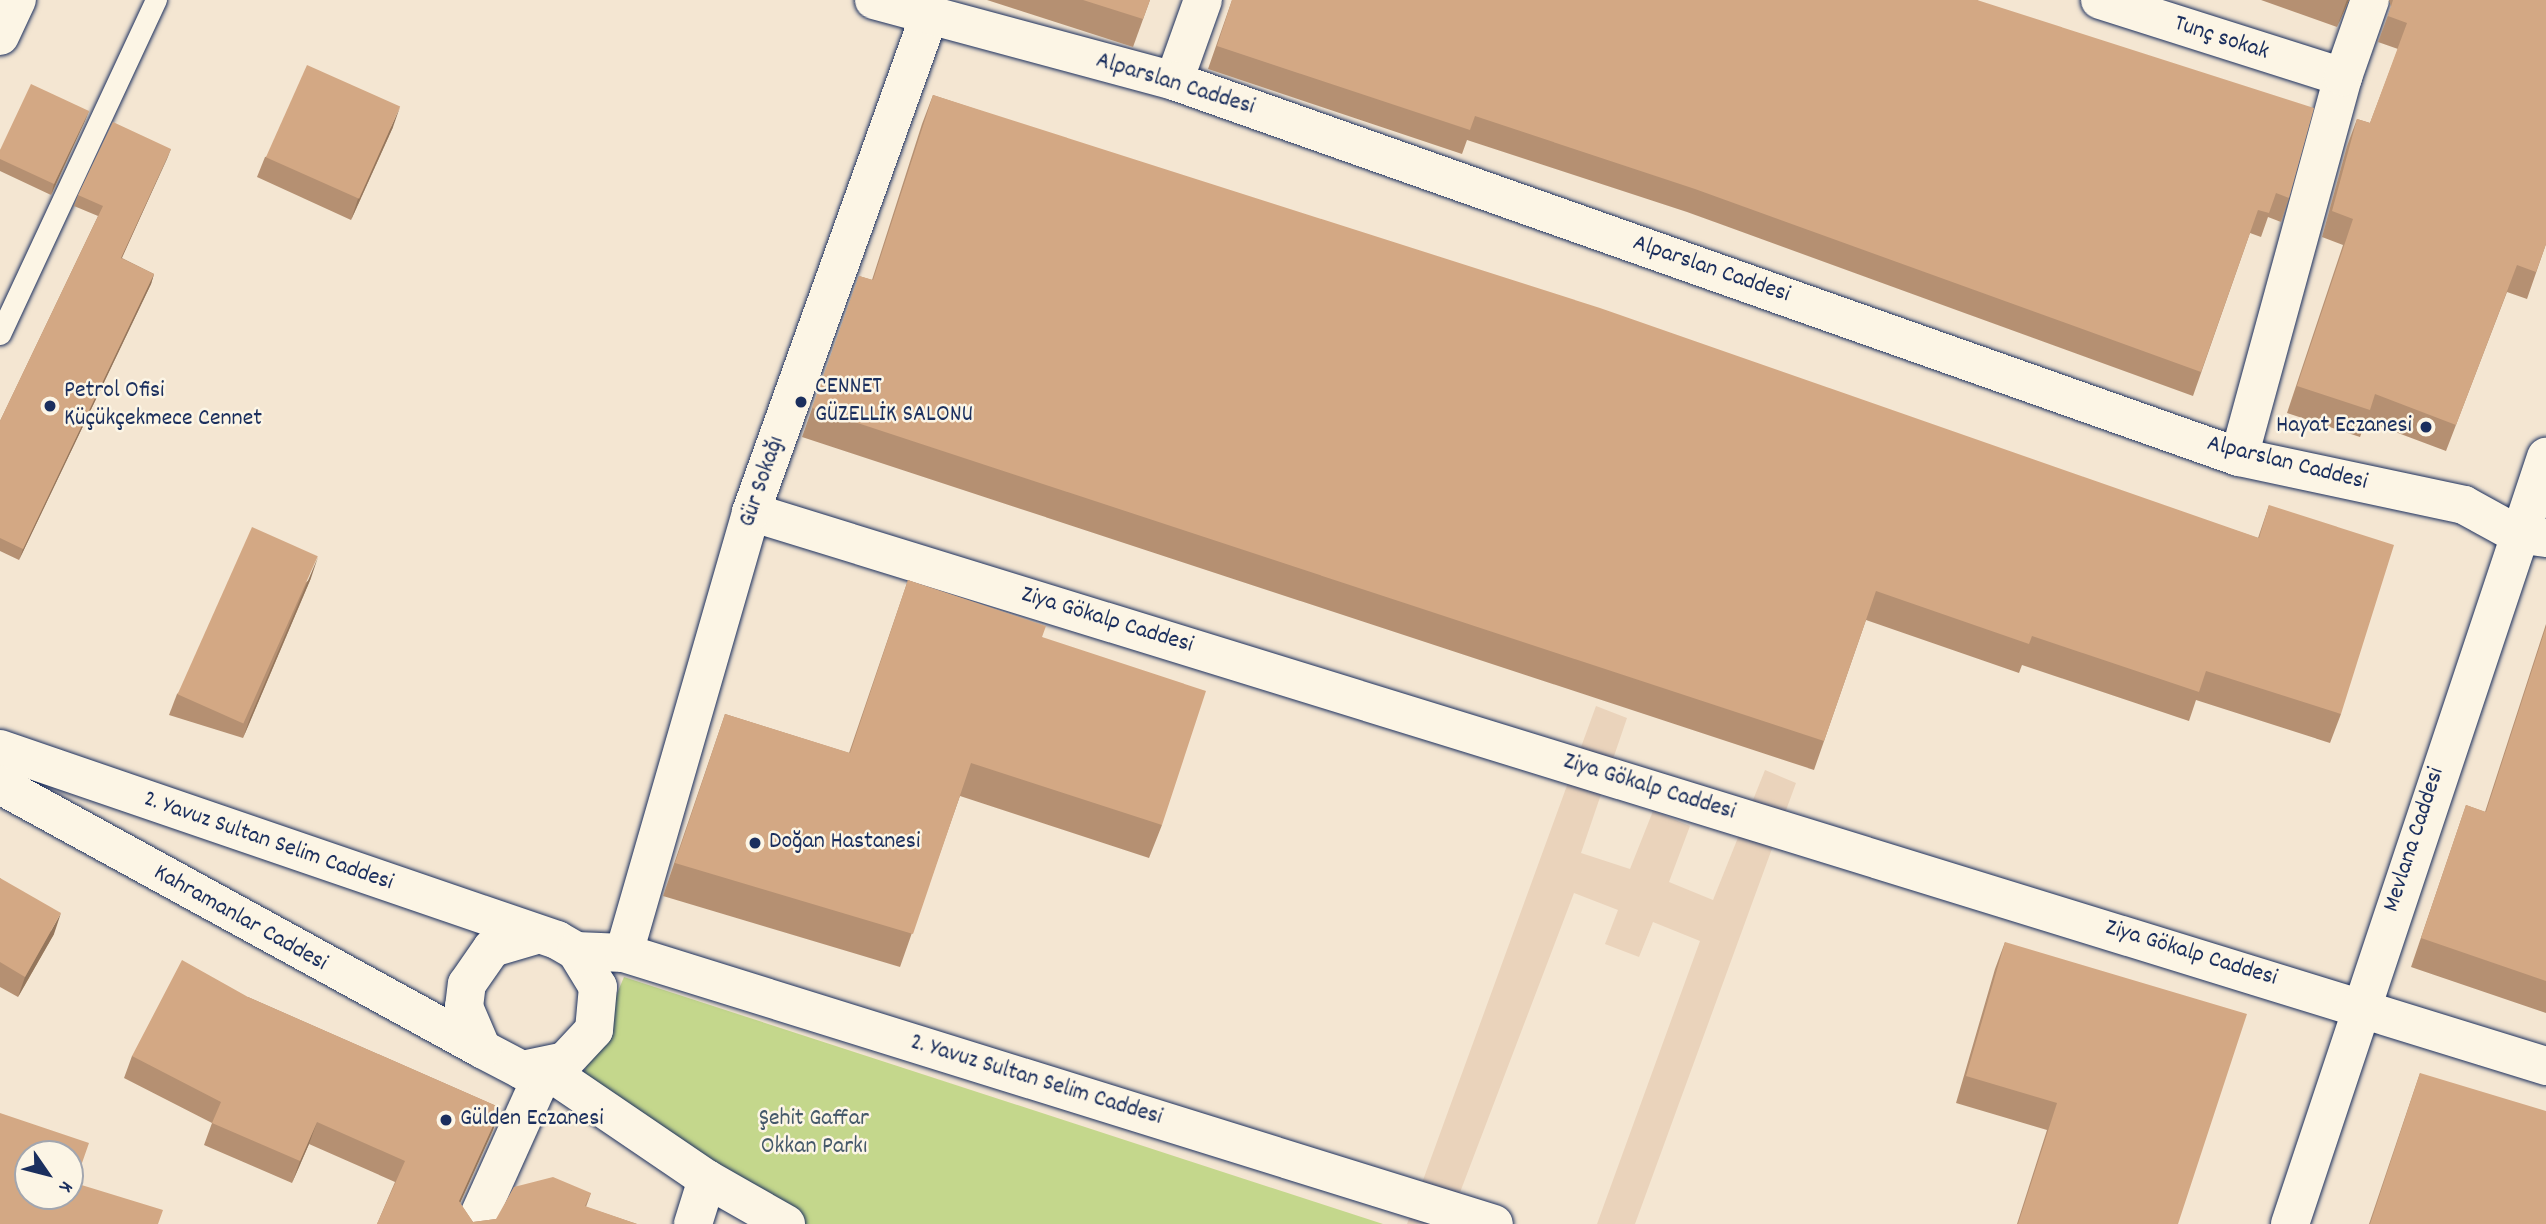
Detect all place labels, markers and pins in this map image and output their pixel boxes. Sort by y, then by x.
place label: CENNET GÜZELLİK SALONU [815,374,973,430]
place label: Petrol Ofisi Küçükçekmece Cennet [64,378,262,434]
marker: CENNET GÜZELLİK SALONU [793,394,809,410]
marker: Petrol Ofisi Küçükçekmece Cennet [42,398,58,414]
place label: Hayat Eczanesi [2276,413,2412,441]
marker: Hayat Eczanesi [2418,419,2434,435]
place label: Doğan Hastanesi [769,829,920,857]
marker: Doğan Hastanesi [747,835,763,851]
place label: Gülden Eczanesi [460,1106,604,1134]
marker: Gülden Eczanesi [438,1112,454,1128]

